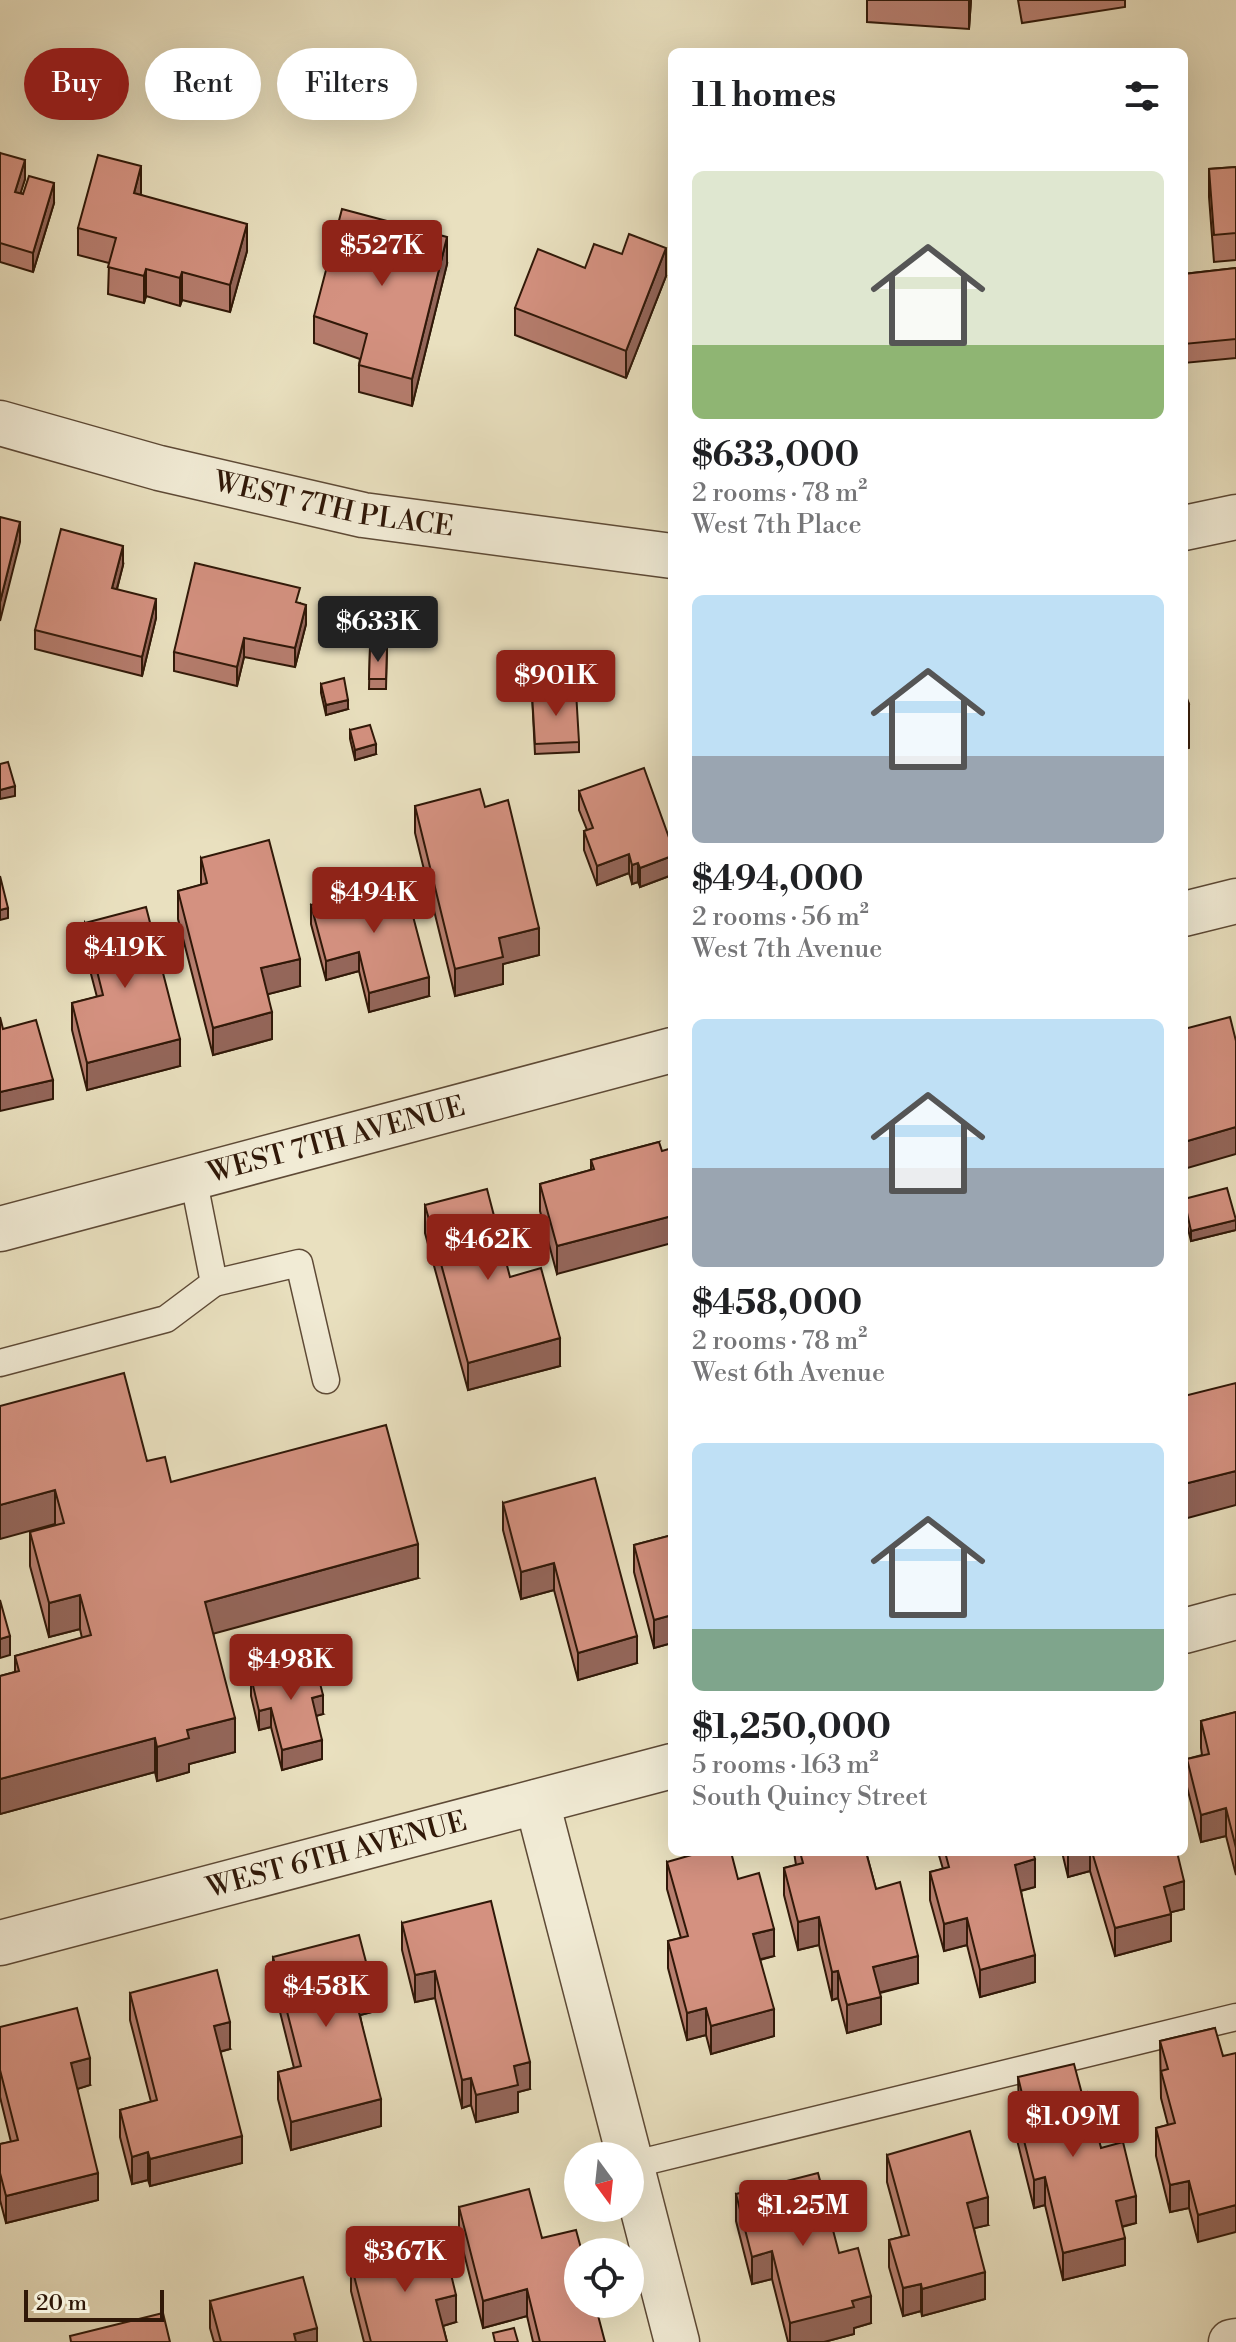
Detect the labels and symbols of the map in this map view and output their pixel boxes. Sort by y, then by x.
pin: $527K [326,220,438,288]
street label: WEST 7TH PLACE [210,464,456,544]
pin: $633K [322,596,434,664]
pin: $901K [500,650,612,718]
pin: $494K [318,867,430,935]
pin: $419K [69,922,181,990]
street label: WEST 7TH AVENUE [203,1088,469,1191]
pin: $462K [432,1214,544,1282]
pin: $498K [235,1634,347,1702]
street label: WEST 6TH AVENUE [202,1803,470,1906]
pin: $458K [270,1961,382,2029]
pin: $1.09M [1008,2091,1138,2159]
north arrow [564,2142,644,2222]
pin: $1.25M [738,2180,868,2248]
pin: $367K [349,2226,461,2294]
scale bar [24,2286,164,2322]

